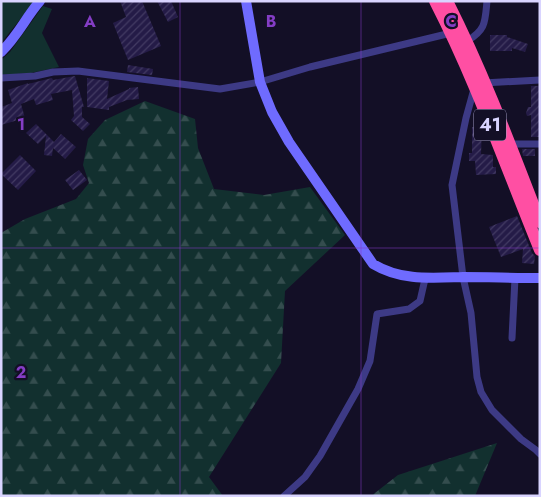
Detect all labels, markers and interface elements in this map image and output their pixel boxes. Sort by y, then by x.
text: A [83,10,96,33]
text: B [266,10,276,33]
text: C [445,10,457,33]
road number: 41 [474,110,506,140]
text: 1 [17,113,25,136]
text: 2 [16,361,26,384]

